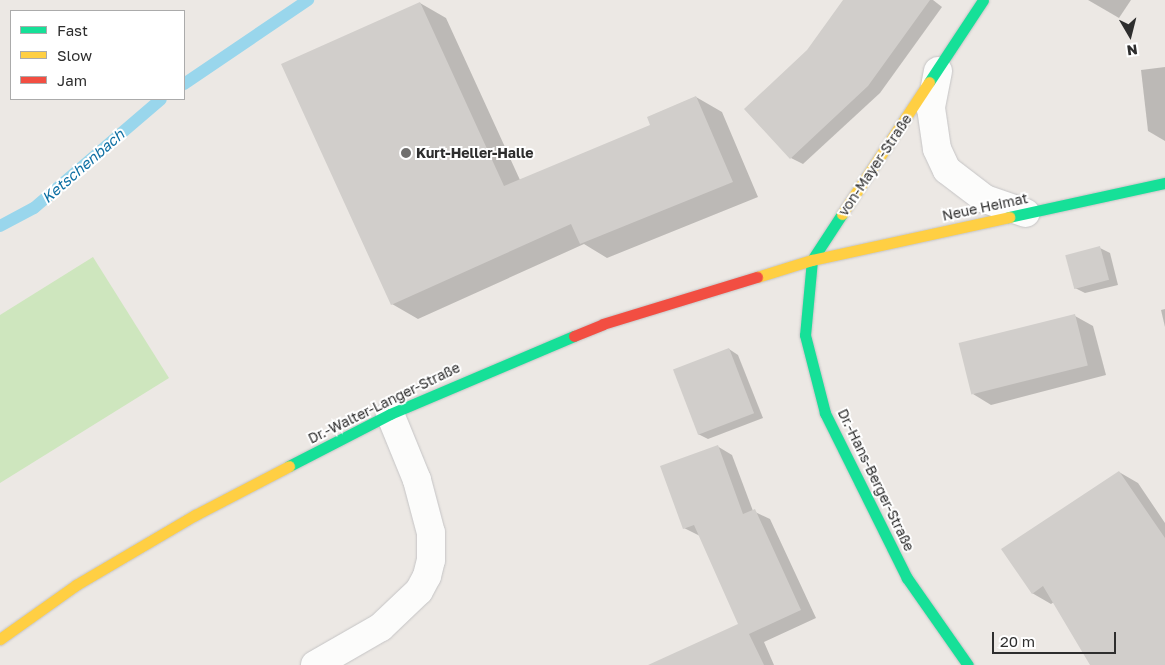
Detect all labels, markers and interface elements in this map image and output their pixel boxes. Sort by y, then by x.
legend [10,10,185,100]
north arrow [1105,10,1155,60]
text: Fast [57,21,88,39]
text: N [1126,41,1139,60]
text: Slow [57,46,92,64]
text: Jam [57,71,87,89]
street label: von-Mayer-Straße [835,111,915,219]
water label: Ketschenbach [38,125,128,207]
place label: Kurt-Heller-Halle [416,145,534,161]
marker: Kurt-Heller-Halle [400,147,412,159]
street label: Neue Heimat [941,190,1029,224]
street label: Dr.-Walter-Langer-Straße [305,359,463,447]
street label: Dr.-Hans-Berger-Straße [834,406,918,554]
scale bar [995,622,1119,654]
text: 20 m [1000,632,1035,650]

